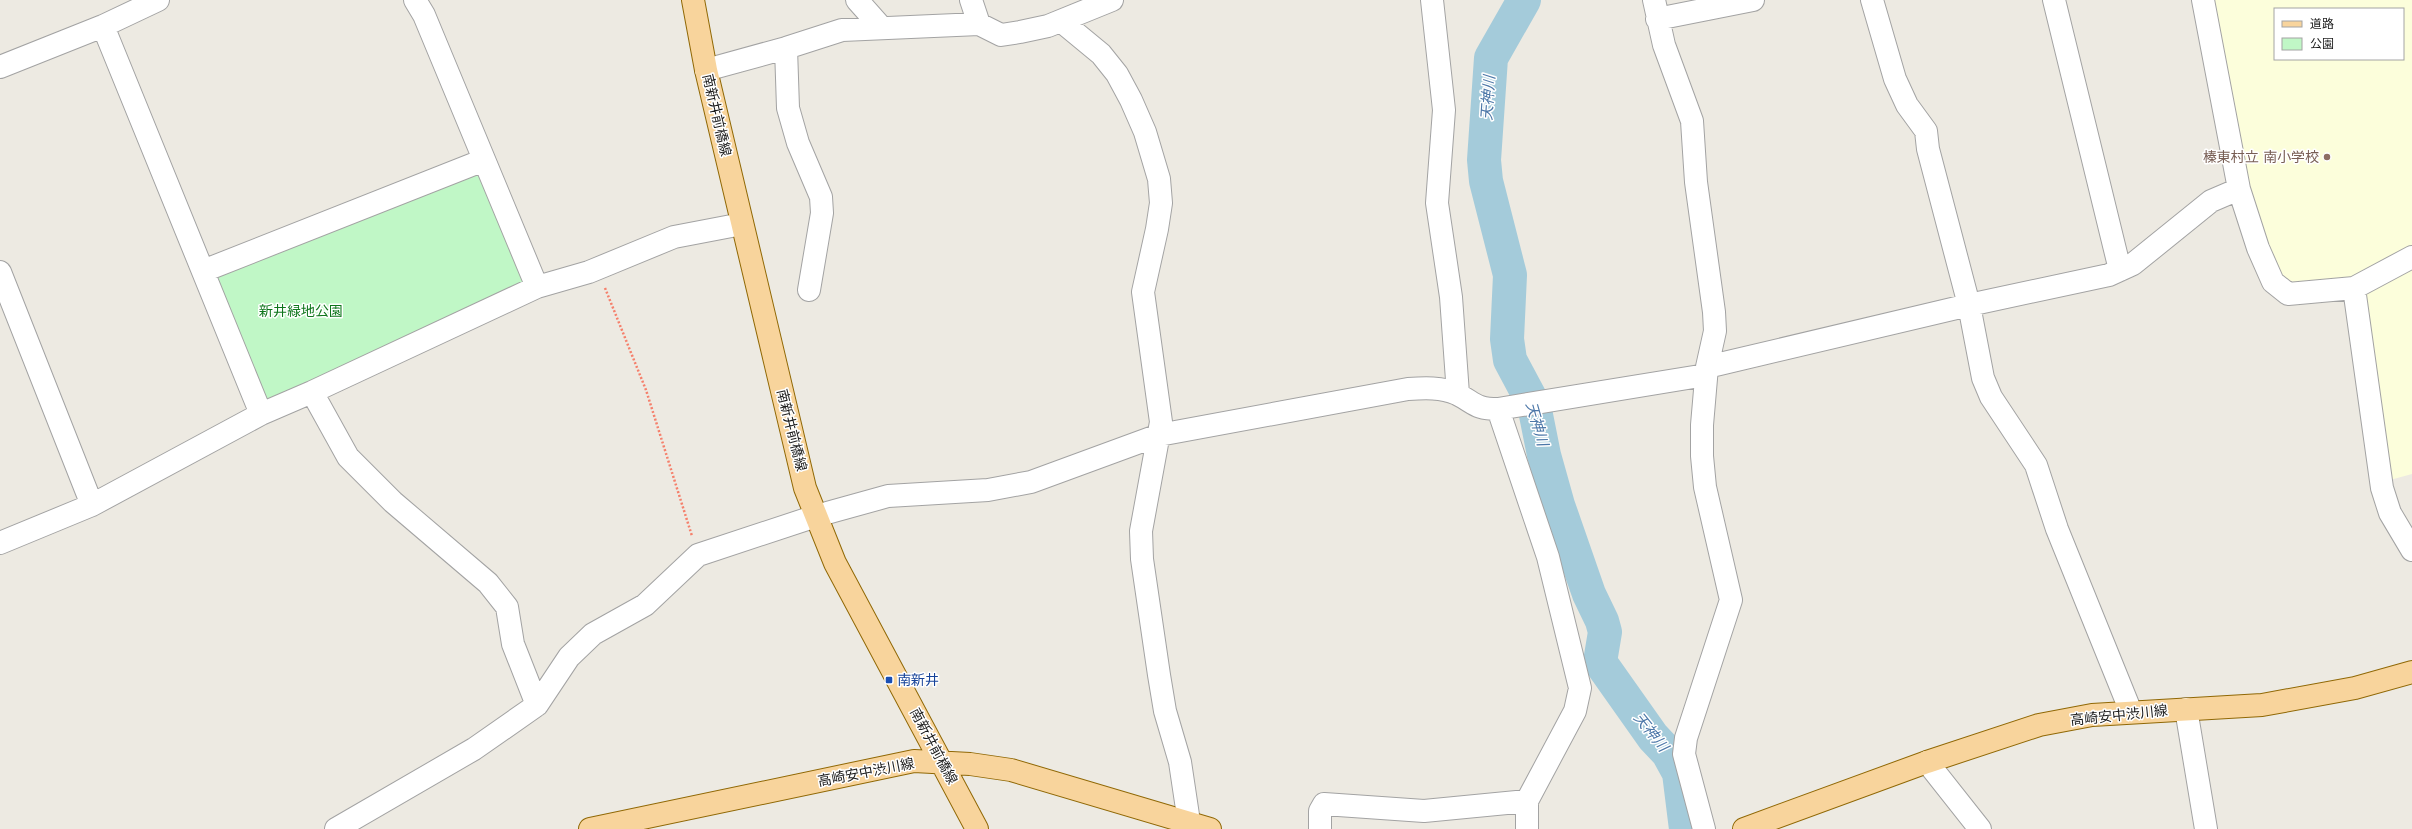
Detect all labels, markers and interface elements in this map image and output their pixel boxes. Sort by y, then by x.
legend [2274,8,2404,60]
text: 道路 [2310,15,2334,33]
text: 公園 [2310,35,2334,53]
street label: 南新井前橋線 [698,72,736,158]
water label: 天神川 [1475,73,1501,121]
place label: 榛東村立 南小学校 [2203,147,2319,167]
marker: 榛東村立 南小学校 [2322,152,2332,162]
park label: 新井緑地公園 [259,301,343,321]
street label: 南新井前橋線 [772,387,812,473]
water label: 天神川 [1520,399,1554,451]
place label: 南新井 [897,670,939,690]
marker: 南新井 [884,675,894,685]
street label: 高崎安中渋川線 [2069,700,2169,730]
street label: 南新井前橋線 [905,704,963,788]
water label: 天神川 [1628,708,1675,758]
street label: 高崎安中渋川線 [816,753,916,791]

